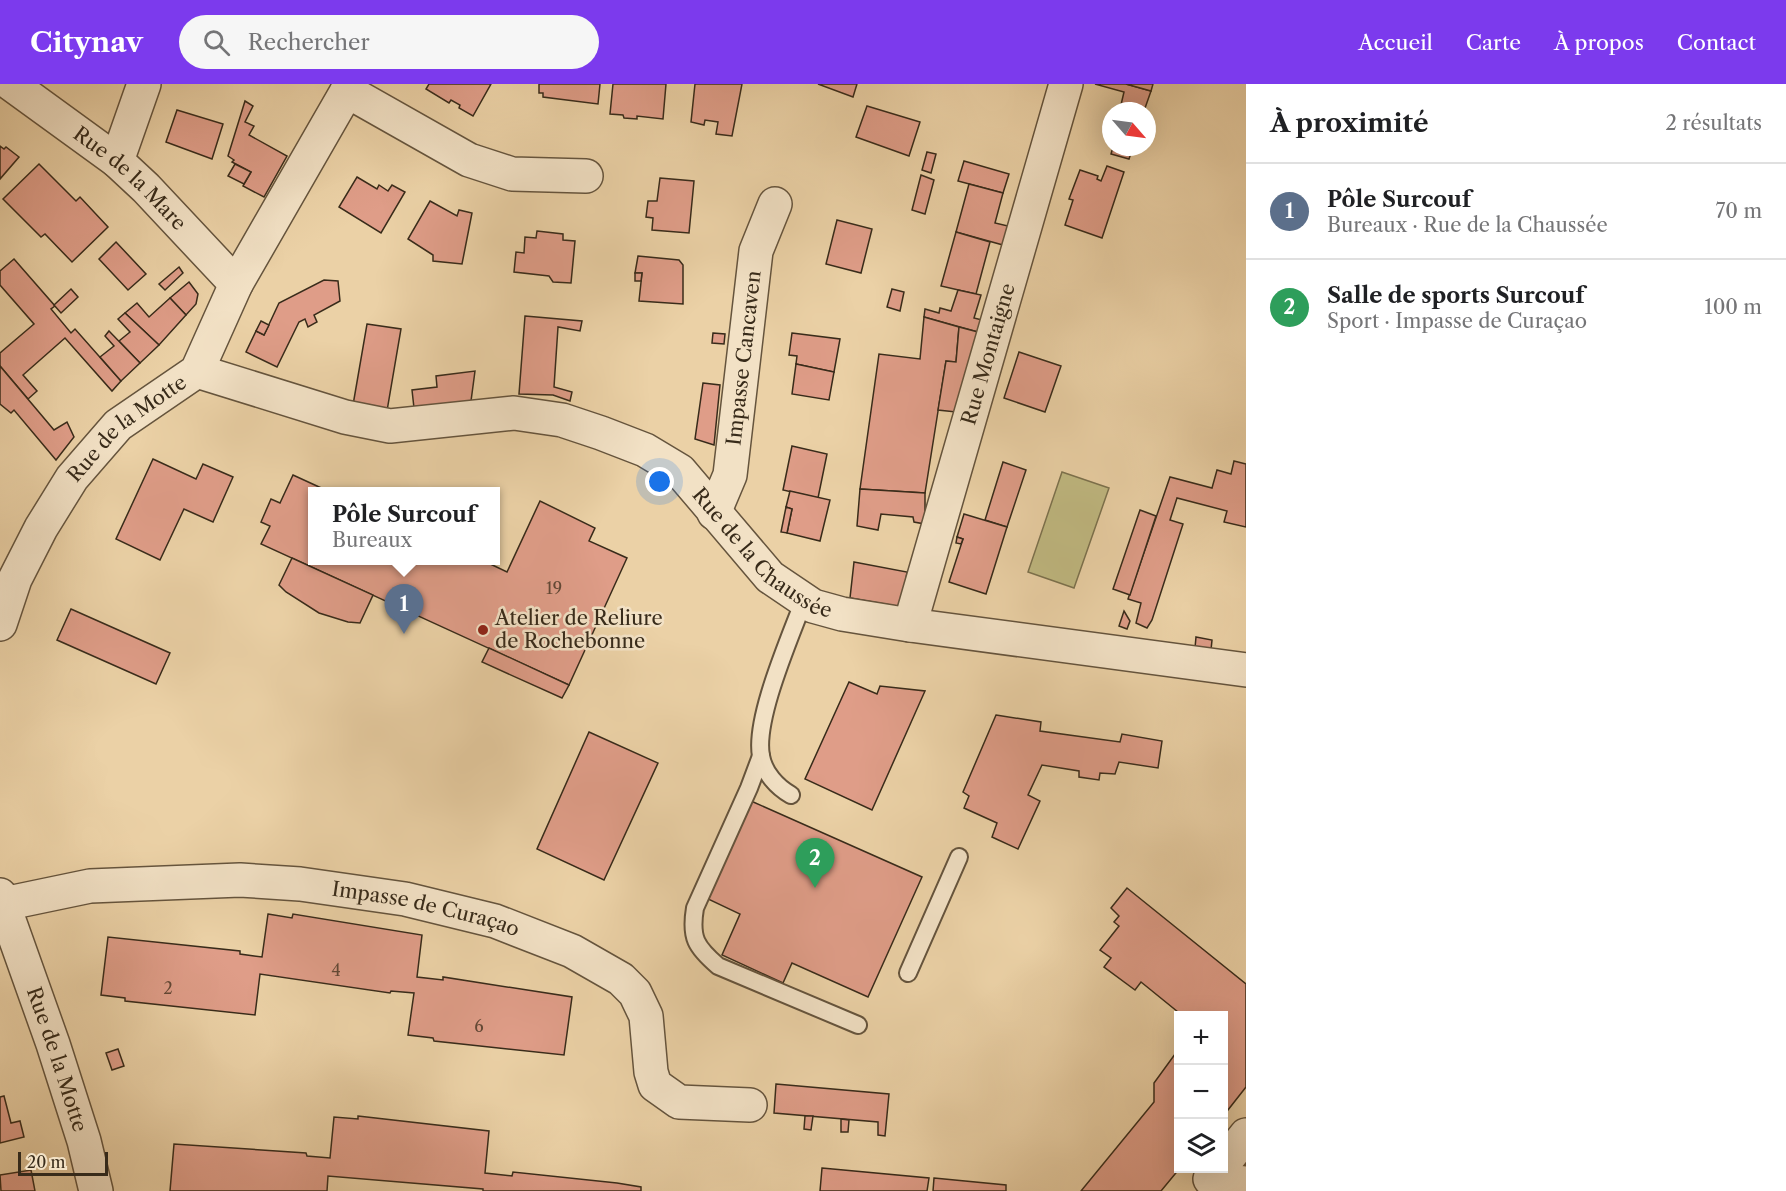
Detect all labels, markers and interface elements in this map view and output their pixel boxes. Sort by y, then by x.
search box [179,15,599,69]
text: Citynav [30,25,143,59]
icon: search [200,26,233,59]
text: Rechercher [248,29,370,56]
text: Accueil [1358,30,1433,55]
text: Carte [1466,30,1521,55]
text: À propos [1554,30,1644,55]
text: Contact [1677,30,1756,55]
north arrow [1102,102,1156,156]
text: À proximité [1270,107,1429,139]
text: 2 résultats [1665,111,1762,135]
street label: Rue de la Mare [69,121,191,235]
text: Pôle Surcouf [1327,186,1471,213]
text: 1 [1285,199,1294,223]
text: 70 m [1716,199,1762,223]
text: Bureaux · Rue de la Chaussée [1327,213,1608,237]
street label: Impasse Cancaven [722,269,766,447]
street label: Rue Montaigne [956,281,1020,428]
text: Salle de sports Surcouf [1327,282,1584,309]
text: 2 [1284,295,1295,319]
text: 100 m [1704,295,1762,319]
text: Sport · Impasse de Curaçao [1327,309,1587,333]
street label: Rue de la Motte [62,370,191,487]
your location [645,467,674,496]
street label: Rue de la Chaussée [687,483,835,623]
popup [308,487,500,565]
text: Pôle Surcouf [332,501,476,528]
text: Bureaux [332,528,412,552]
house number: 19 [546,578,562,598]
pin: 1 [384,584,424,634]
place label: Atelier de Reliure de Rochebonne [494,606,663,653]
marker: Atelier de Reliure de Rochebonne [476,623,490,637]
pin: 2 [796,838,834,888]
street label: Impasse de Curaçao [330,877,523,941]
house number: 4 [331,960,341,980]
house number: 2 [163,978,173,998]
street label: Rue de la Motte [22,984,92,1135]
map controls [1174,1011,1228,1173]
button: + [1174,1011,1228,1065]
house number: 6 [474,1016,484,1036]
button: − [1174,1065,1228,1119]
button: layers [1174,1119,1228,1173]
scale bar [18,1149,108,1176]
text: 20 m [27,1152,66,1172]

